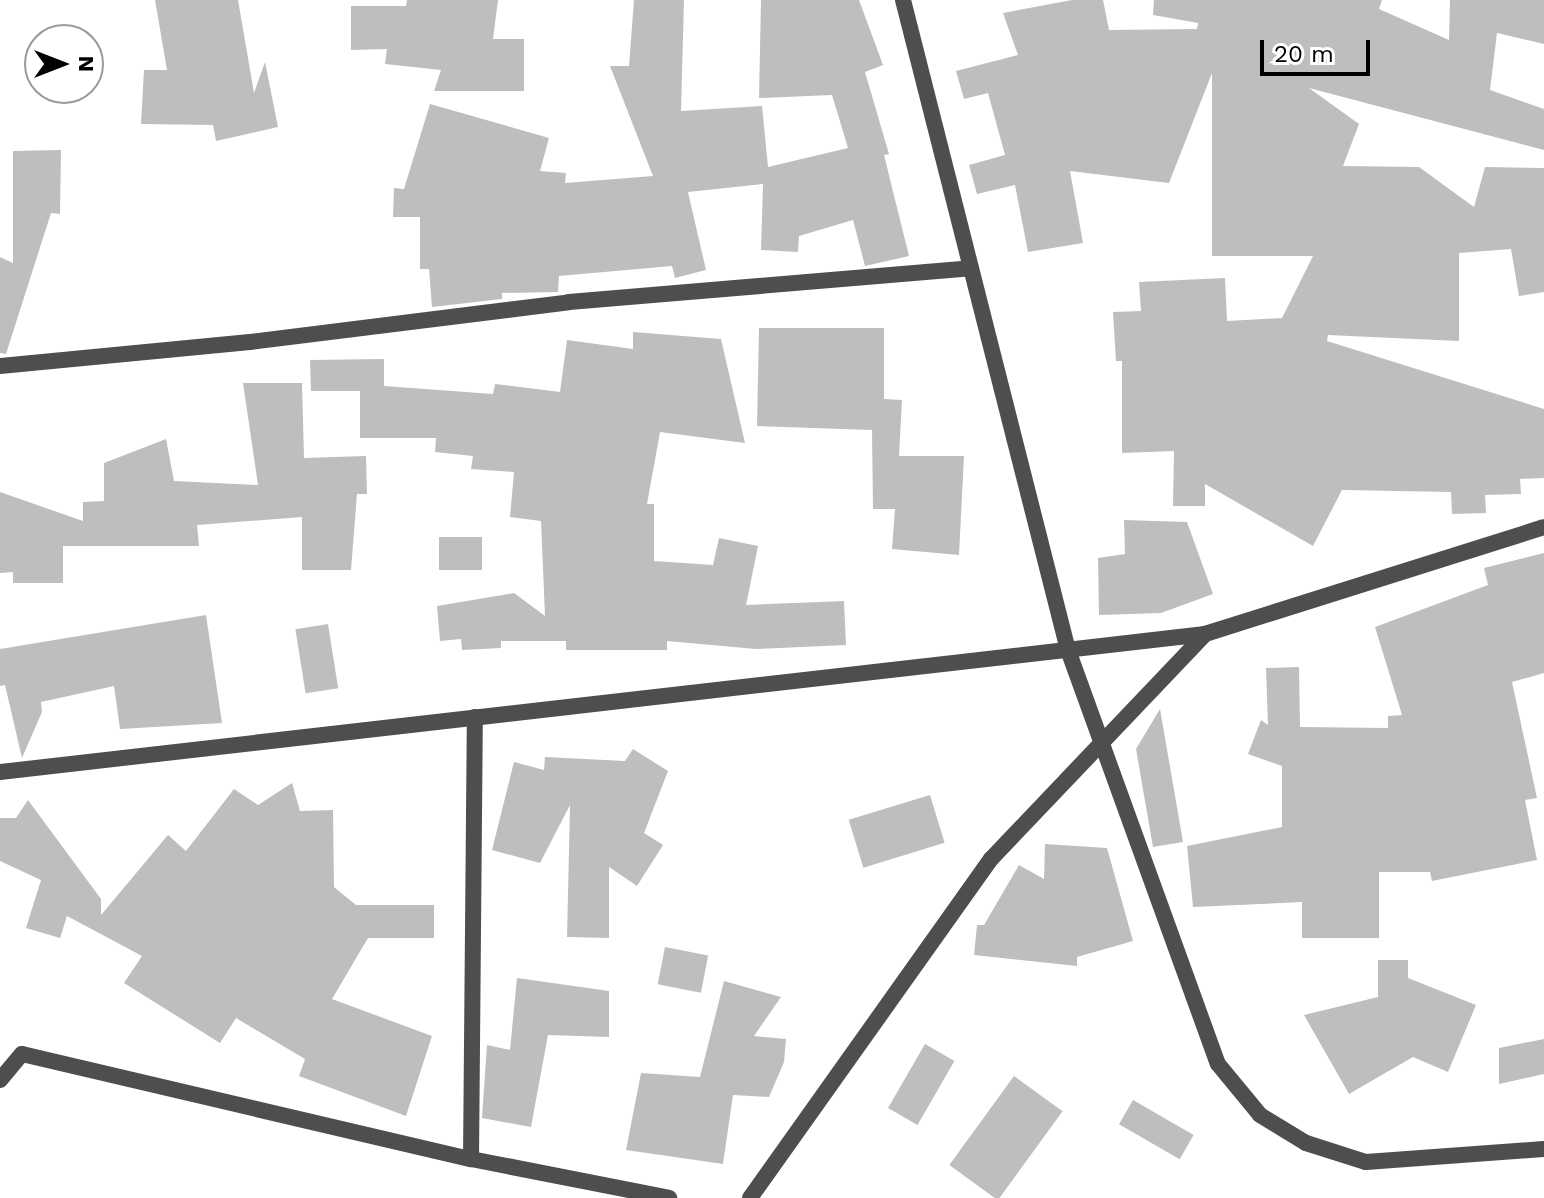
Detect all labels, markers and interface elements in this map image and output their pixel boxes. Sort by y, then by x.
north arrow [24,24,104,104]
scale bar [1264,24,1374,74]
text: 20 m [1274,40,1334,68]
text: N [74,56,99,72]

